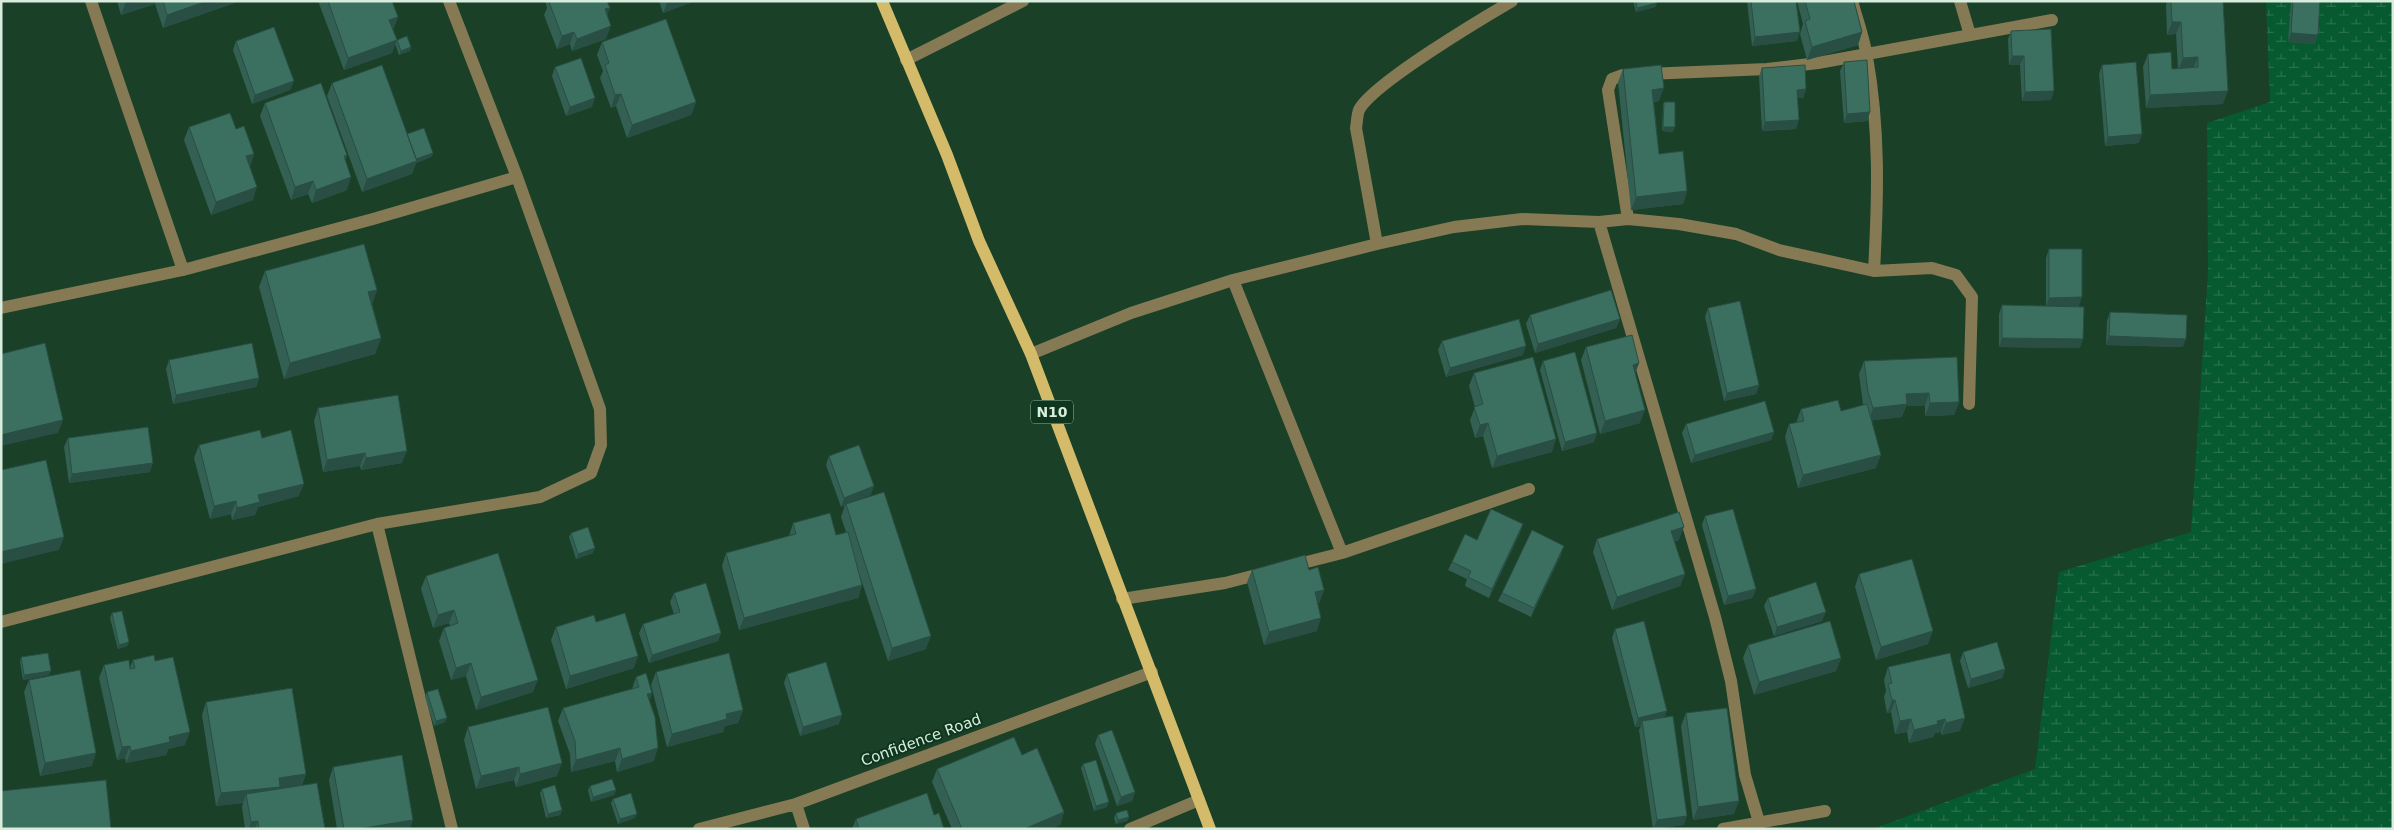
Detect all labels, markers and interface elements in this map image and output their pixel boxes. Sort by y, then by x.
road number: N10 [1031,401,1073,424]
street label: Confidence Road [858,710,984,770]

